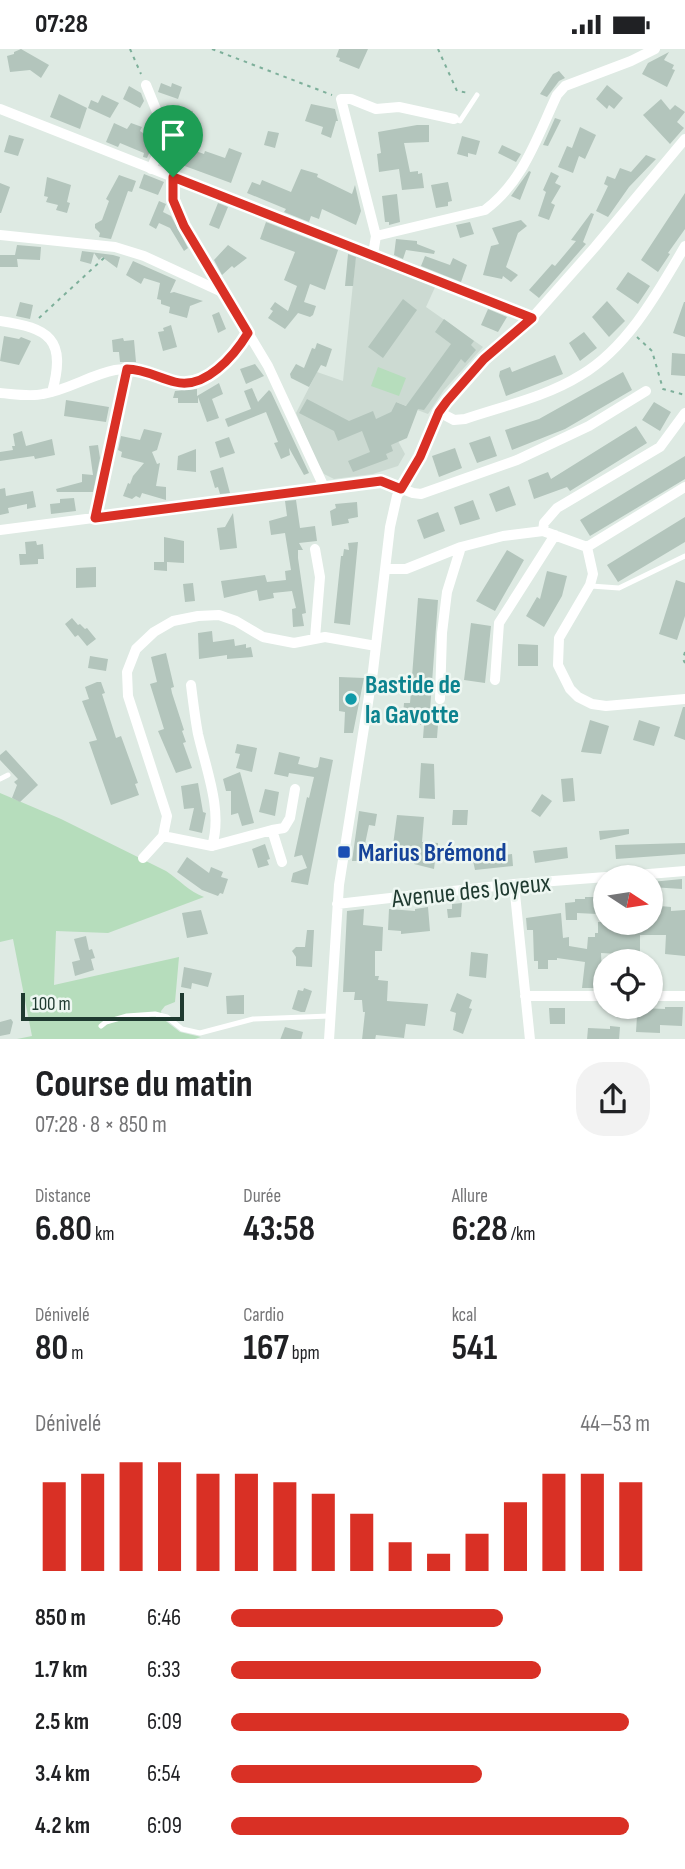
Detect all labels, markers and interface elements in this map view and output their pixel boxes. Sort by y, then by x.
text: 07:28 [35,9,88,40]
pin [143,105,203,177]
icon: arrive [154,116,192,154]
place label: Bastide de la Gavotte [365,670,461,731]
marker: Bastide de la Gavotte [343,691,359,707]
place label: Marius Brémond [358,838,507,869]
marker: Marius Brémond [336,844,352,860]
north arrow [593,865,663,935]
map controls [593,865,663,1019]
street label: Avenue des Joyeux [389,868,552,915]
button: locate [593,949,663,1019]
scale bar [21,991,184,1022]
text: 100 m [32,993,71,1016]
text: Course du matin [35,1062,253,1107]
button: share [576,1062,650,1136]
text: 07:28 · 8 × 850 m [35,1111,167,1139]
text: Distance [35,1185,91,1208]
text: Durée [243,1185,281,1208]
text: Allure [452,1185,488,1208]
text: 6.80 [35,1208,92,1251]
text: 43:58 [243,1208,315,1251]
text: 6:28 [452,1208,508,1251]
text: km [92,1223,114,1246]
text: /km [508,1223,536,1246]
text: Dénivelé [35,1304,90,1327]
text: Cardio [243,1304,284,1327]
text: kcal [452,1304,477,1327]
text: 80 [35,1327,68,1370]
text: 167 [243,1327,289,1370]
text: 541 [452,1327,497,1370]
text: m [68,1342,83,1365]
text: bpm [289,1342,320,1365]
text: Dénivelé [35,1410,101,1438]
text: 44–53 m [581,1410,650,1438]
text: 850 m [35,1604,86,1632]
text: 6:46 [147,1604,181,1632]
text: 1.7 km [35,1656,88,1684]
text: 6:33 [147,1656,181,1684]
text: 2.5 km [35,1708,89,1736]
text: 6:09 [147,1708,182,1736]
text: 3.4 km [35,1760,90,1788]
text: 6:54 [147,1760,180,1788]
text: 4.2 km [35,1812,90,1840]
text: 6:09 [147,1812,182,1840]

